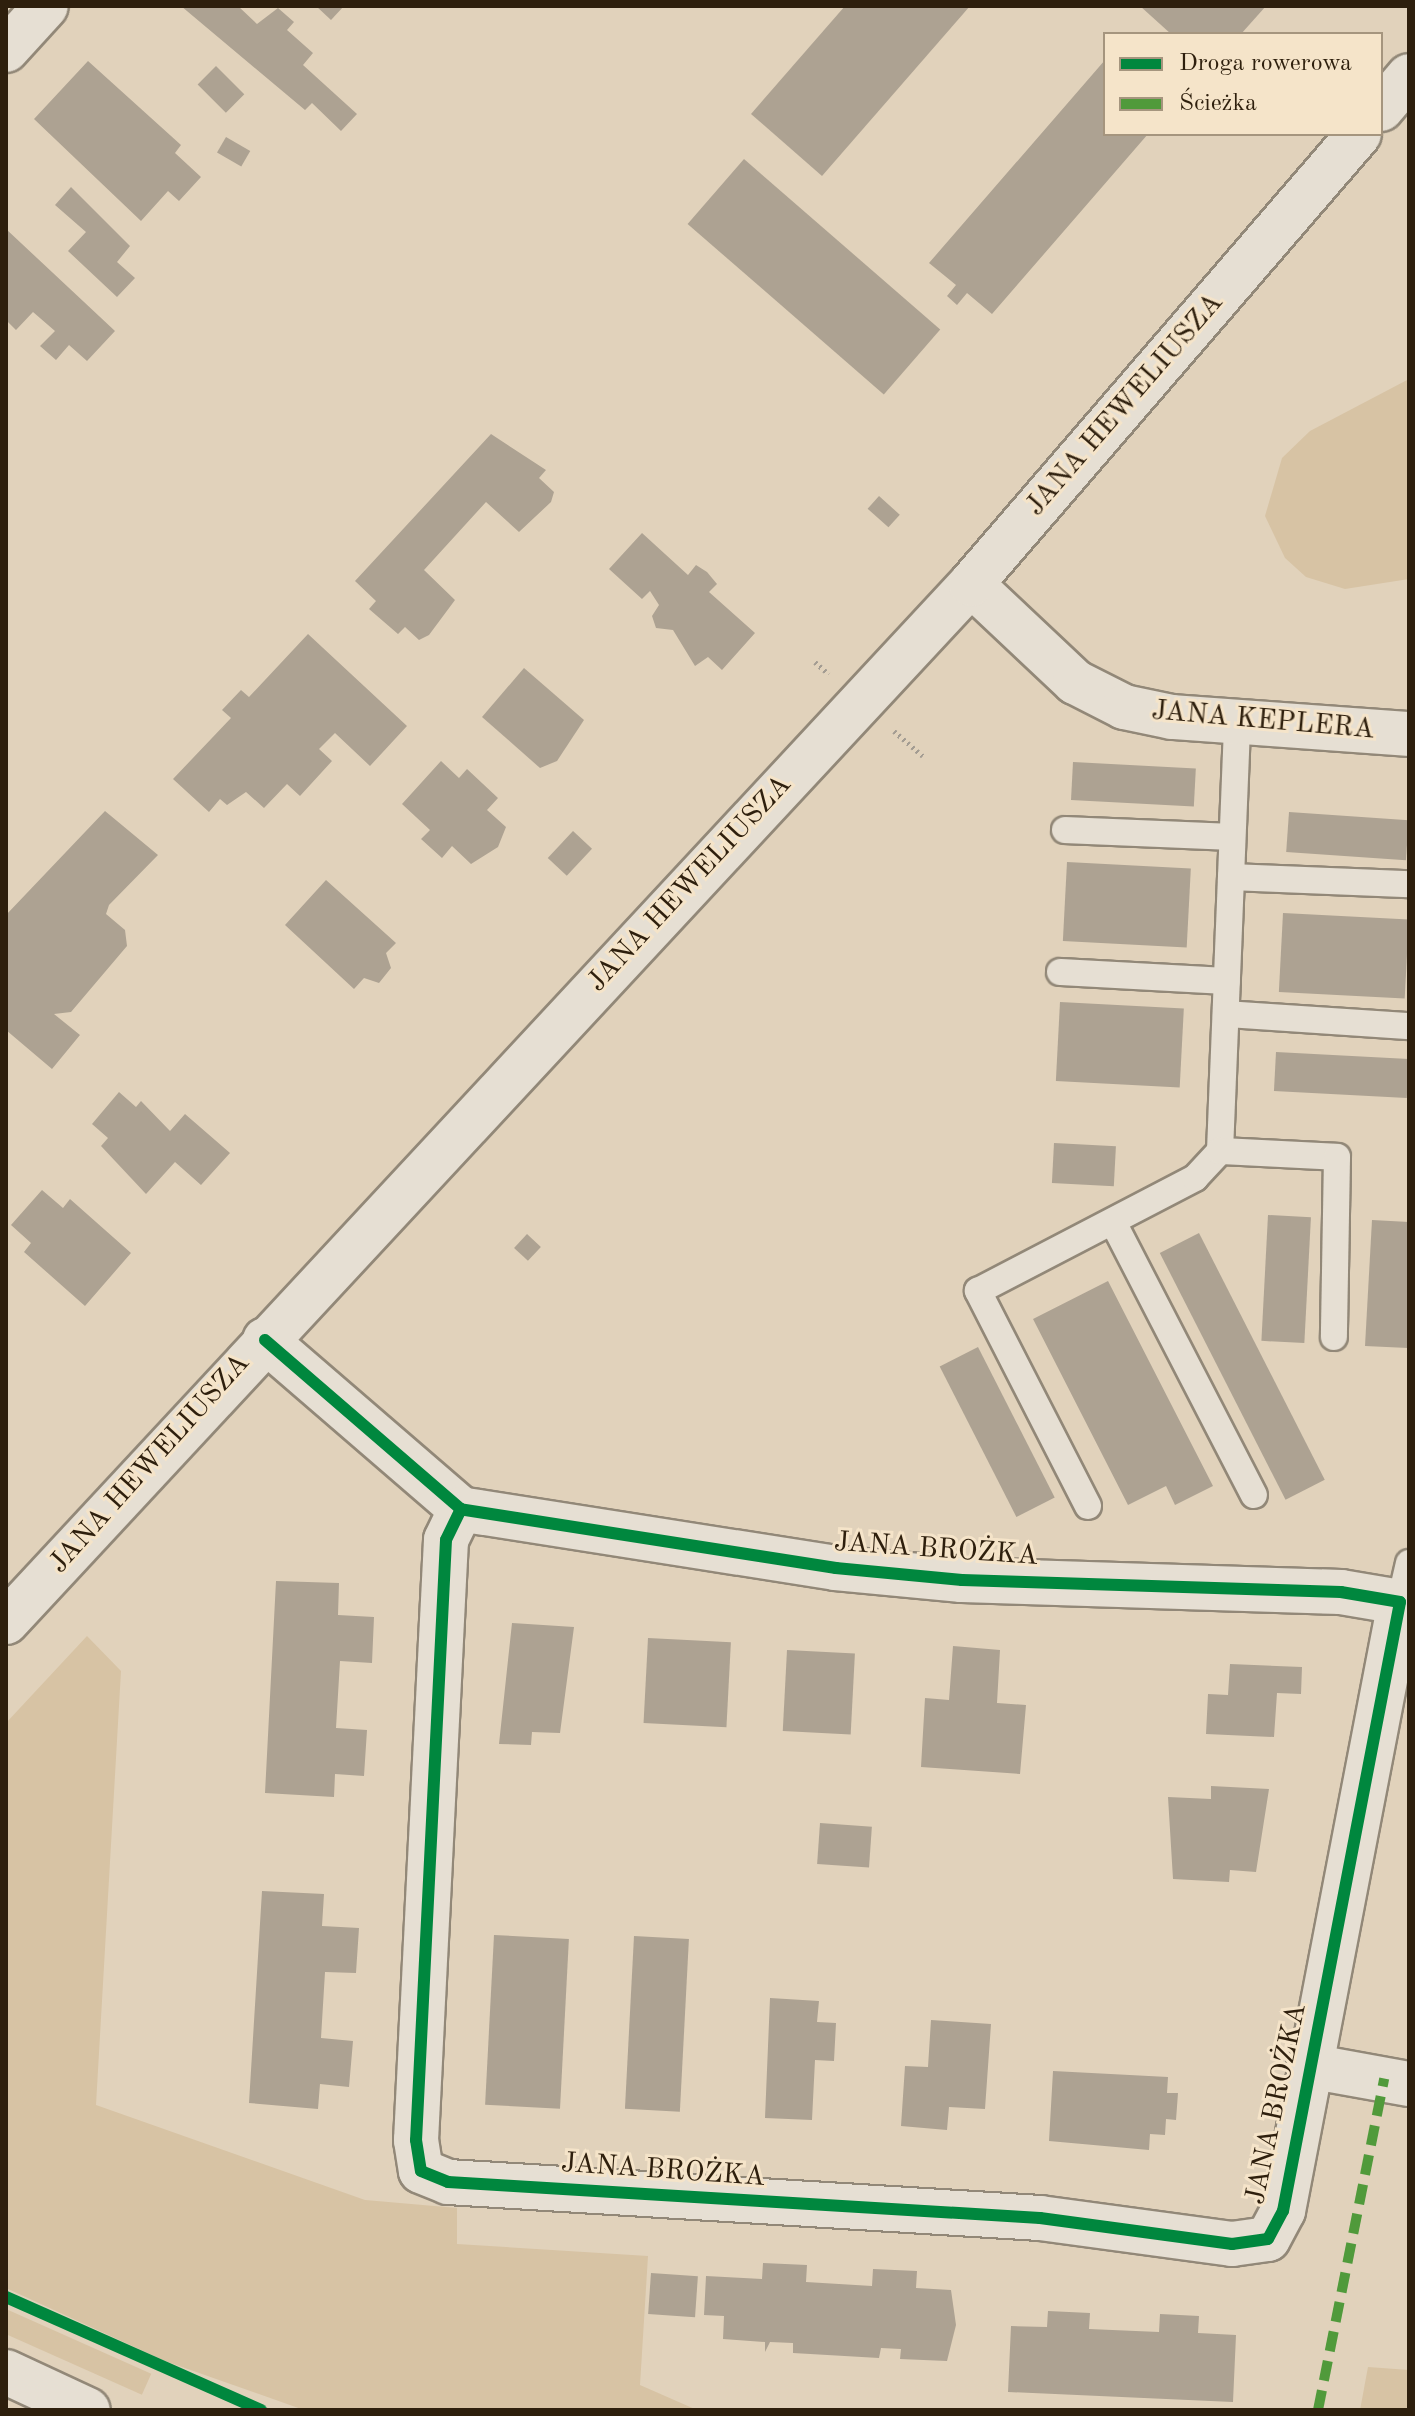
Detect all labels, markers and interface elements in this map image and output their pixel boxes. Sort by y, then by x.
legend [1103,32,1383,136]
text: Droga rowerowa [1179,52,1352,76]
text: Ścieżka [1179,92,1257,116]
street label: JANA HEWELIUSZA [1019,287,1231,523]
street label: JANA KEPLERA [1150,695,1376,747]
street label: JANA HEWELIUSZA [581,769,799,999]
street label: JANA HEWELIUSZA [43,1347,257,1581]
street label: JANA BROŻKA [833,1526,1039,1574]
street label: JANA BROŻKA [1239,2001,1315,2207]
street label: JANA BROŻKA [560,2147,766,2195]

